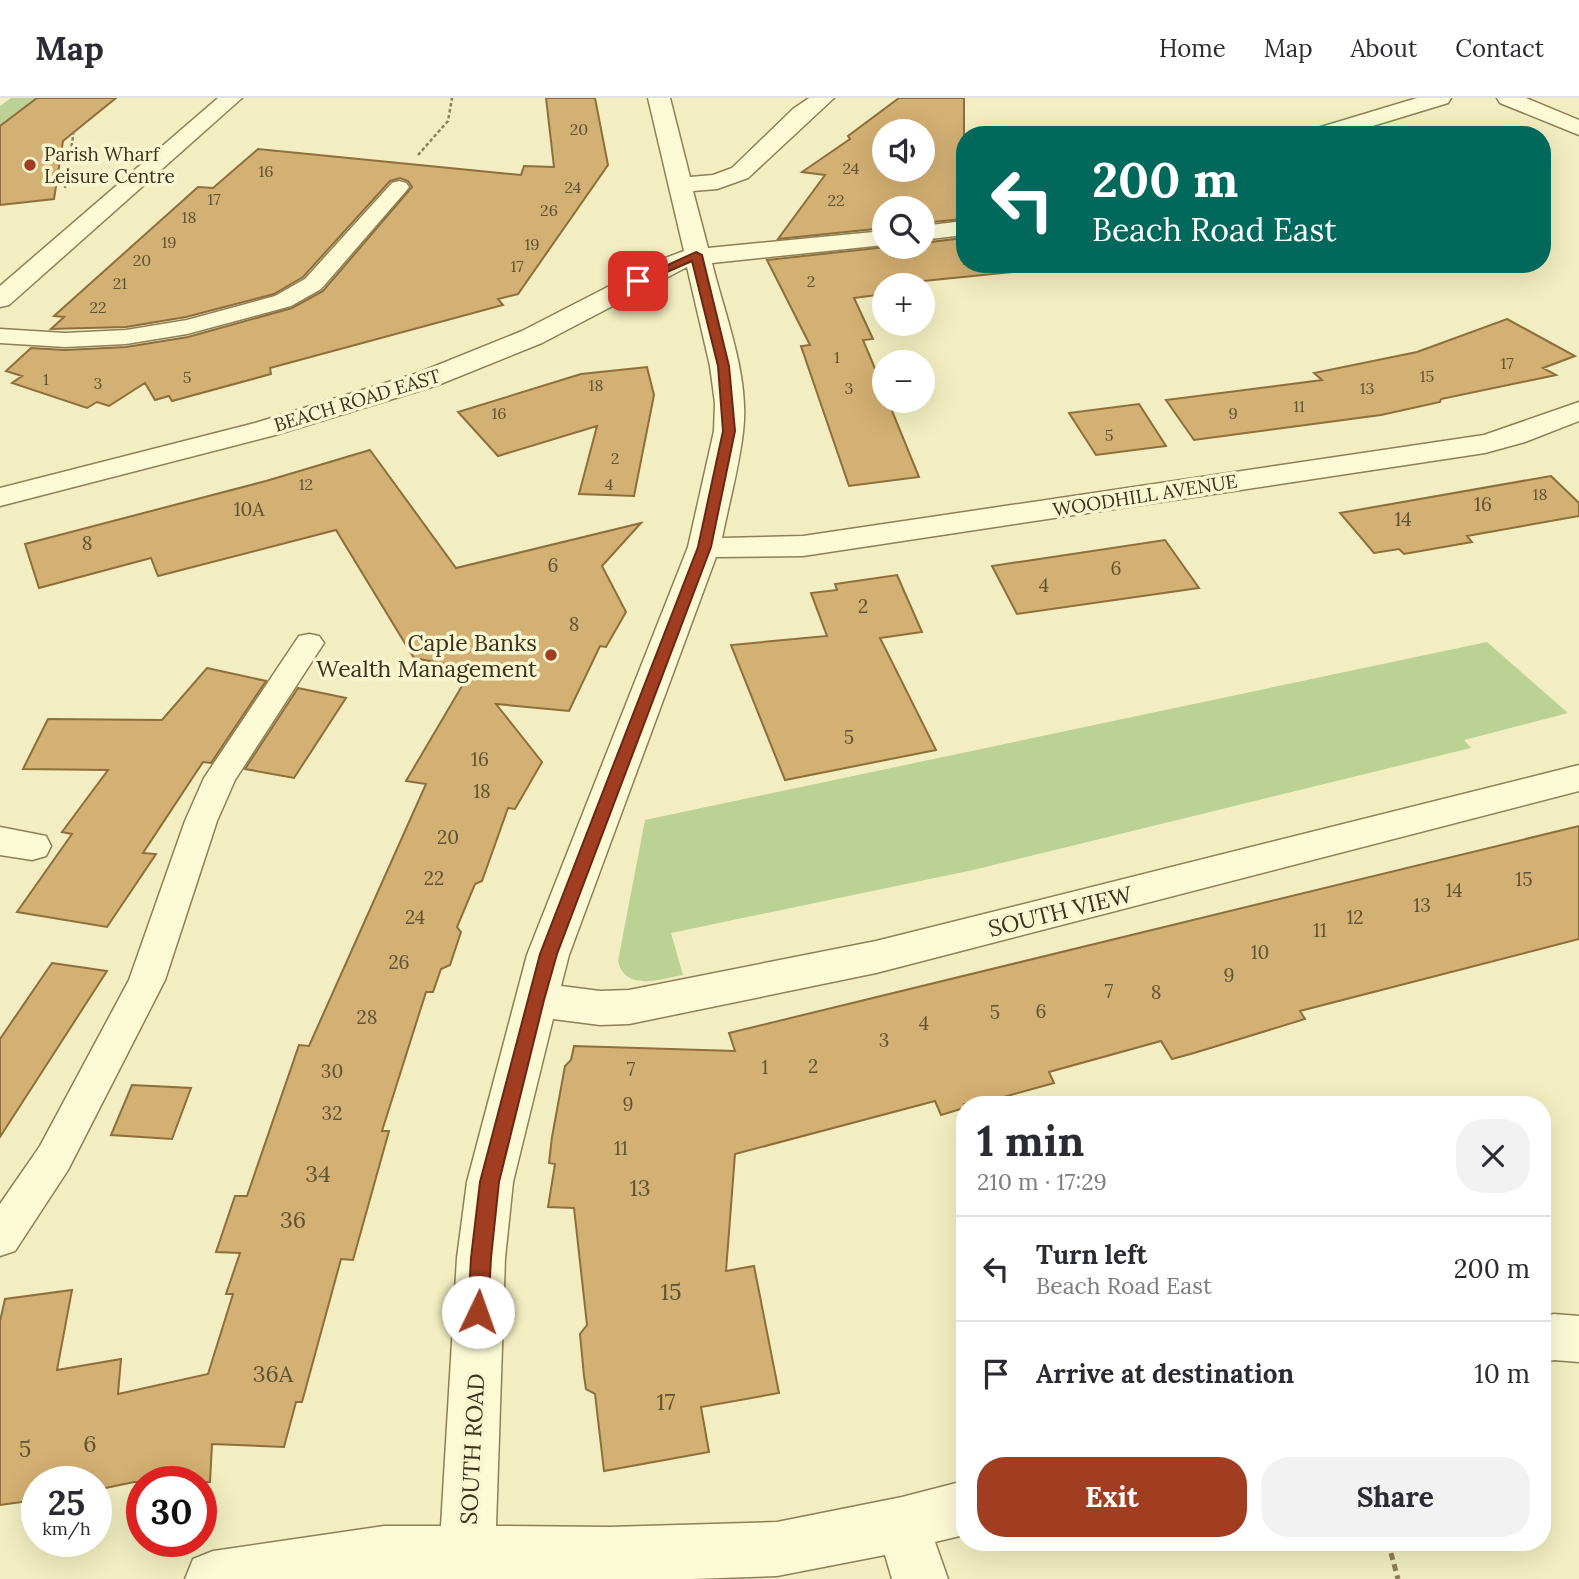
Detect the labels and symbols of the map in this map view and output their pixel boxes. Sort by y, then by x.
house number: 20 [570,119,588,139]
place label: Parish Wharf Leisure Centre [44,142,175,188]
marker: Parish Wharf Leisure Centre [22,157,38,173]
house number: 24 [843,158,860,178]
house number: 16 [258,161,274,181]
house number: 24 [565,177,582,197]
house number: 17 [207,189,221,209]
house number: 22 [827,190,845,210]
house number: 26 [540,200,558,220]
house number: 18 [182,207,196,227]
house number: 19 [161,232,177,252]
house number: 19 [524,234,540,254]
house number: 20 [133,250,151,270]
pin [608,251,668,311]
house number: 17 [510,256,524,276]
house number: 2 [807,271,815,291]
house number: 21 [113,273,127,293]
house number: 22 [89,297,107,317]
house number: 1 [834,347,840,367]
house number: 17 [1500,353,1514,373]
street label: BEACH ROAD EAST [271,363,443,437]
house number: 15 [1420,366,1434,386]
house number: 5 [183,367,191,387]
house number: 1 [43,369,49,389]
house number: 3 [94,373,103,393]
house number: 18 [589,375,603,395]
house number: 3 [845,378,854,398]
house number: 13 [1360,378,1374,398]
house number: 11 [1293,396,1305,416]
house number: 16 [491,403,507,423]
house number: 9 [1228,403,1238,423]
house number: 5 [1105,425,1113,445]
house number: 2 [611,448,619,468]
street label: WOODHILL AVENUE [1051,469,1239,521]
house number: 12 [299,474,313,494]
house number: 4 [605,474,614,494]
house number: 18 [1533,484,1547,504]
house number: 16 [1474,492,1492,516]
house number: 10A [234,497,265,521]
house number: 14 [1394,507,1412,531]
house number: 8 [82,531,92,555]
house number: 6 [548,553,559,577]
house number: 6 [1111,556,1122,580]
house number: 4 [1039,573,1049,597]
house number: 2 [858,594,868,618]
house number: 8 [569,612,579,636]
place label: Caple Banks Wealth Management [316,628,537,683]
marker: Caple Banks Wealth Management [543,647,559,663]
house number: 5 [844,725,854,749]
house number: 16 [471,747,489,771]
house number: 18 [473,779,491,803]
house number: 20 [437,825,459,849]
house number: 22 [424,866,444,890]
house number: 15 [1515,867,1533,891]
house number: 14 [1445,878,1463,902]
street label: SOUTH VIEW [985,879,1136,943]
house number: 13 [1413,893,1431,917]
house number: 24 [405,905,425,929]
house number: 12 [1346,905,1364,929]
house number: 11 [1313,918,1327,942]
house number: 10 [1251,940,1269,964]
house number: 26 [388,950,410,974]
house number: 9 [1224,963,1234,987]
house number: 7 [1105,979,1114,1003]
house number: 8 [1151,980,1161,1004]
house number: 6 [1036,999,1047,1023]
house number: 5 [990,1000,1000,1024]
house number: 28 [357,1005,377,1029]
house number: 4 [919,1011,929,1035]
house number: 3 [879,1028,889,1052]
house number: 2 [808,1054,818,1078]
house number: 1 [762,1055,769,1079]
house number: 7 [627,1057,636,1081]
house number: 30 [321,1059,343,1083]
house number: 9 [623,1092,633,1116]
house number: 32 [322,1101,342,1125]
house number: 11 [614,1136,628,1160]
house number: 34 [305,1159,331,1188]
house number: 13 [629,1173,651,1202]
house number: 36 [280,1205,306,1234]
position arrow [441,1275,515,1349]
house number: 15 [661,1277,681,1306]
house number: 36A [253,1359,294,1388]
street label: SOUTH ROAD [454,1373,490,1525]
house number: 17 [657,1387,676,1416]
house number: 6 [83,1429,97,1458]
house number: 5 [19,1434,31,1463]
speed limit sign: 30 [126,1466,217,1557]

